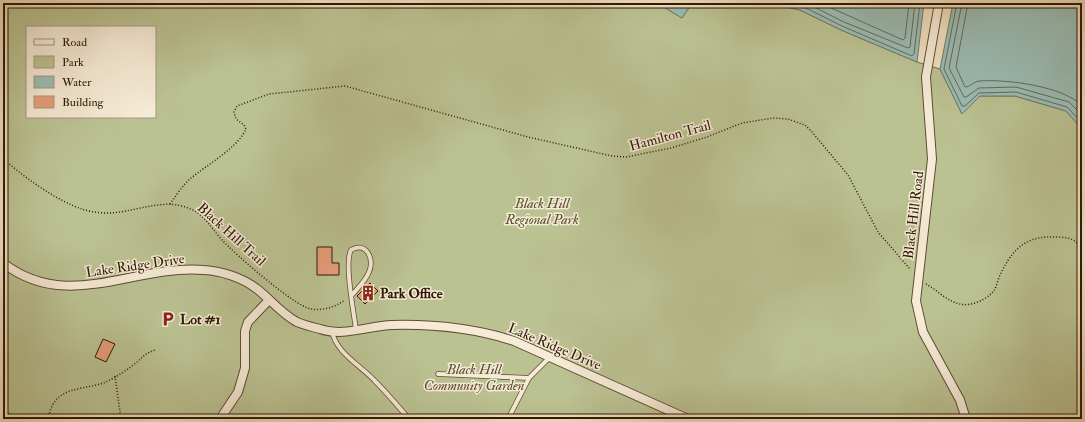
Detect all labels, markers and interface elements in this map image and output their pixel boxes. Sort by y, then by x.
legend [26,26,156,118]
text: Road [62,35,87,50]
text: Park [62,55,84,70]
text: Water [61,75,92,90]
text: Building [62,95,105,110]
street label: Hamilton Trail [627,116,713,155]
street label: Black Hill Road [900,170,927,260]
park label: Black Hill Regional Park [504,195,579,228]
street label: Black Hill Trail [194,199,270,270]
street label: Lake Ridge Drive [85,250,186,281]
building icon: Park Office [359,284,377,302]
place label: Park Office [380,285,443,302]
parking icon: Lot #1 [159,310,177,328]
place label: Lot #1 [180,311,221,328]
street label: Lake Ridge Drive [506,319,604,374]
park label: Black Hill Community Garden [424,361,525,394]

